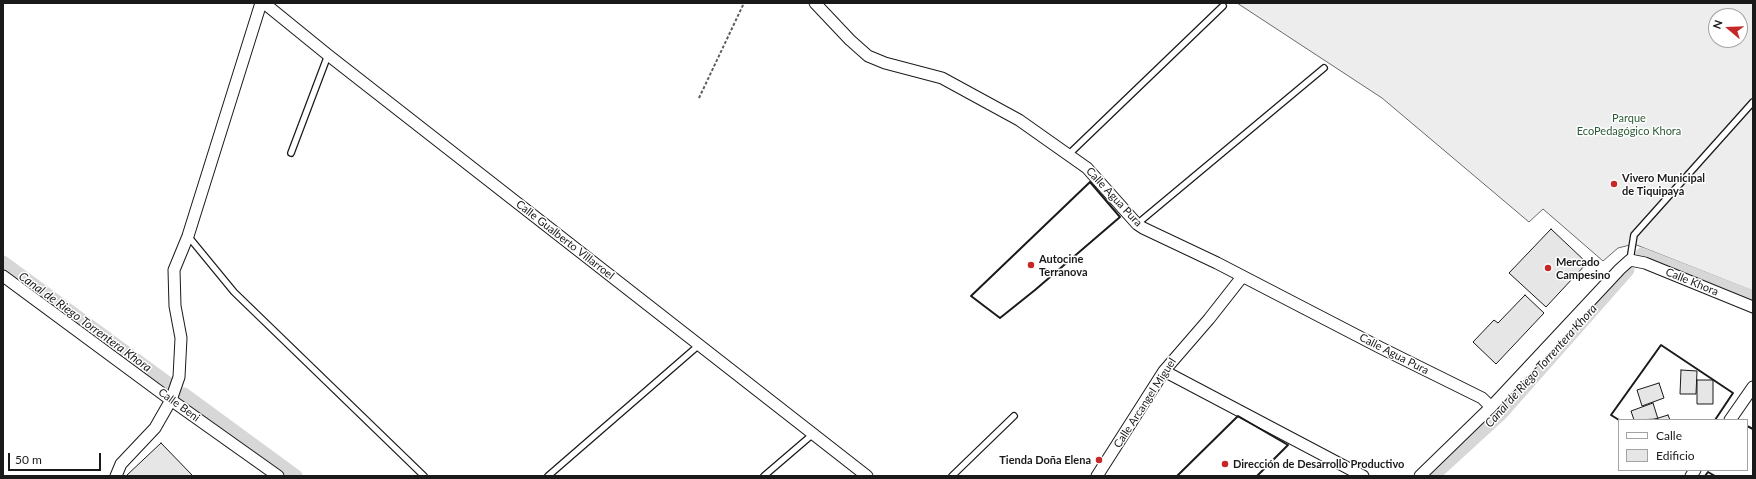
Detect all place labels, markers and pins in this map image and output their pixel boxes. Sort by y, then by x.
place label: Vivero Municipal de Tiquipaya [1622,171,1705,197]
marker: Vivero Municipal de Tiquipaya [1609,179,1619,189]
place label: Autocine Terranova [1039,252,1087,278]
place label: Mercado Campesino [1556,255,1610,281]
marker: Autocine Terranova [1026,260,1036,270]
marker: Mercado Campesino [1543,263,1553,273]
place label: Tienda Doña Elena [999,453,1091,467]
marker: Tienda Doña Elena [1094,455,1104,465]
place label: Dirección de Desarrollo Productivo [1233,457,1404,471]
marker: Dirección de Desarrollo Productivo [1220,459,1230,469]

